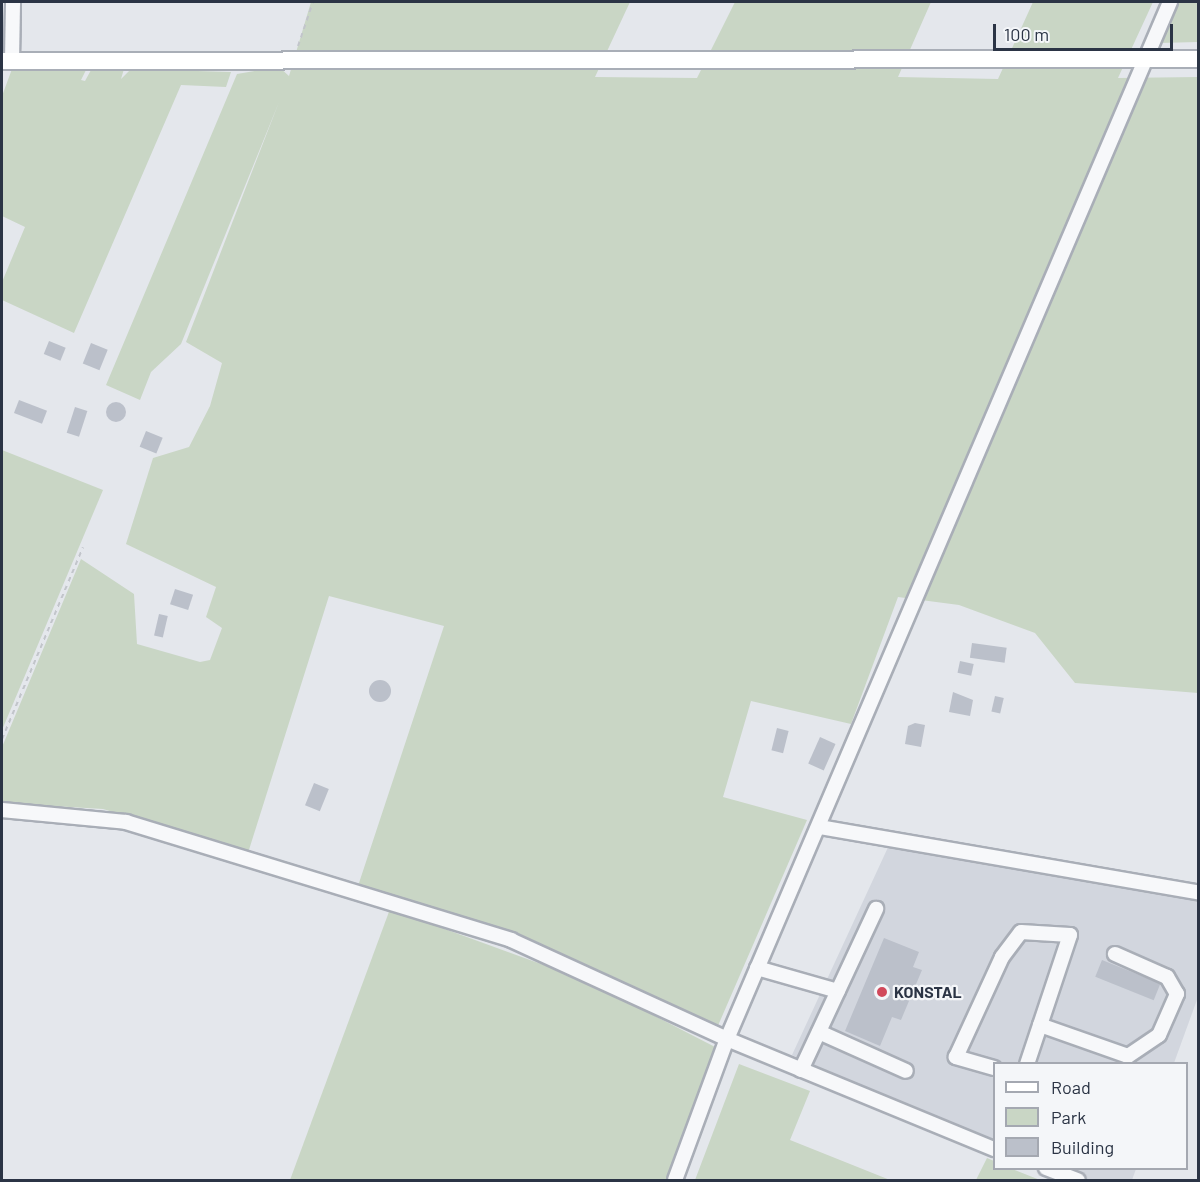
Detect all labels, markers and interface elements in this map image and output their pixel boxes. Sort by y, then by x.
scale bar [996,12,1176,50]
text: 100 m [1004,23,1049,45]
place label: KONSTAL [894,982,962,1002]
marker: KONSTAL [875,985,889,999]
legend [993,1062,1188,1170]
text: Road [1051,1076,1091,1098]
text: Park [1051,1106,1086,1128]
text: Building [1051,1136,1114,1158]

